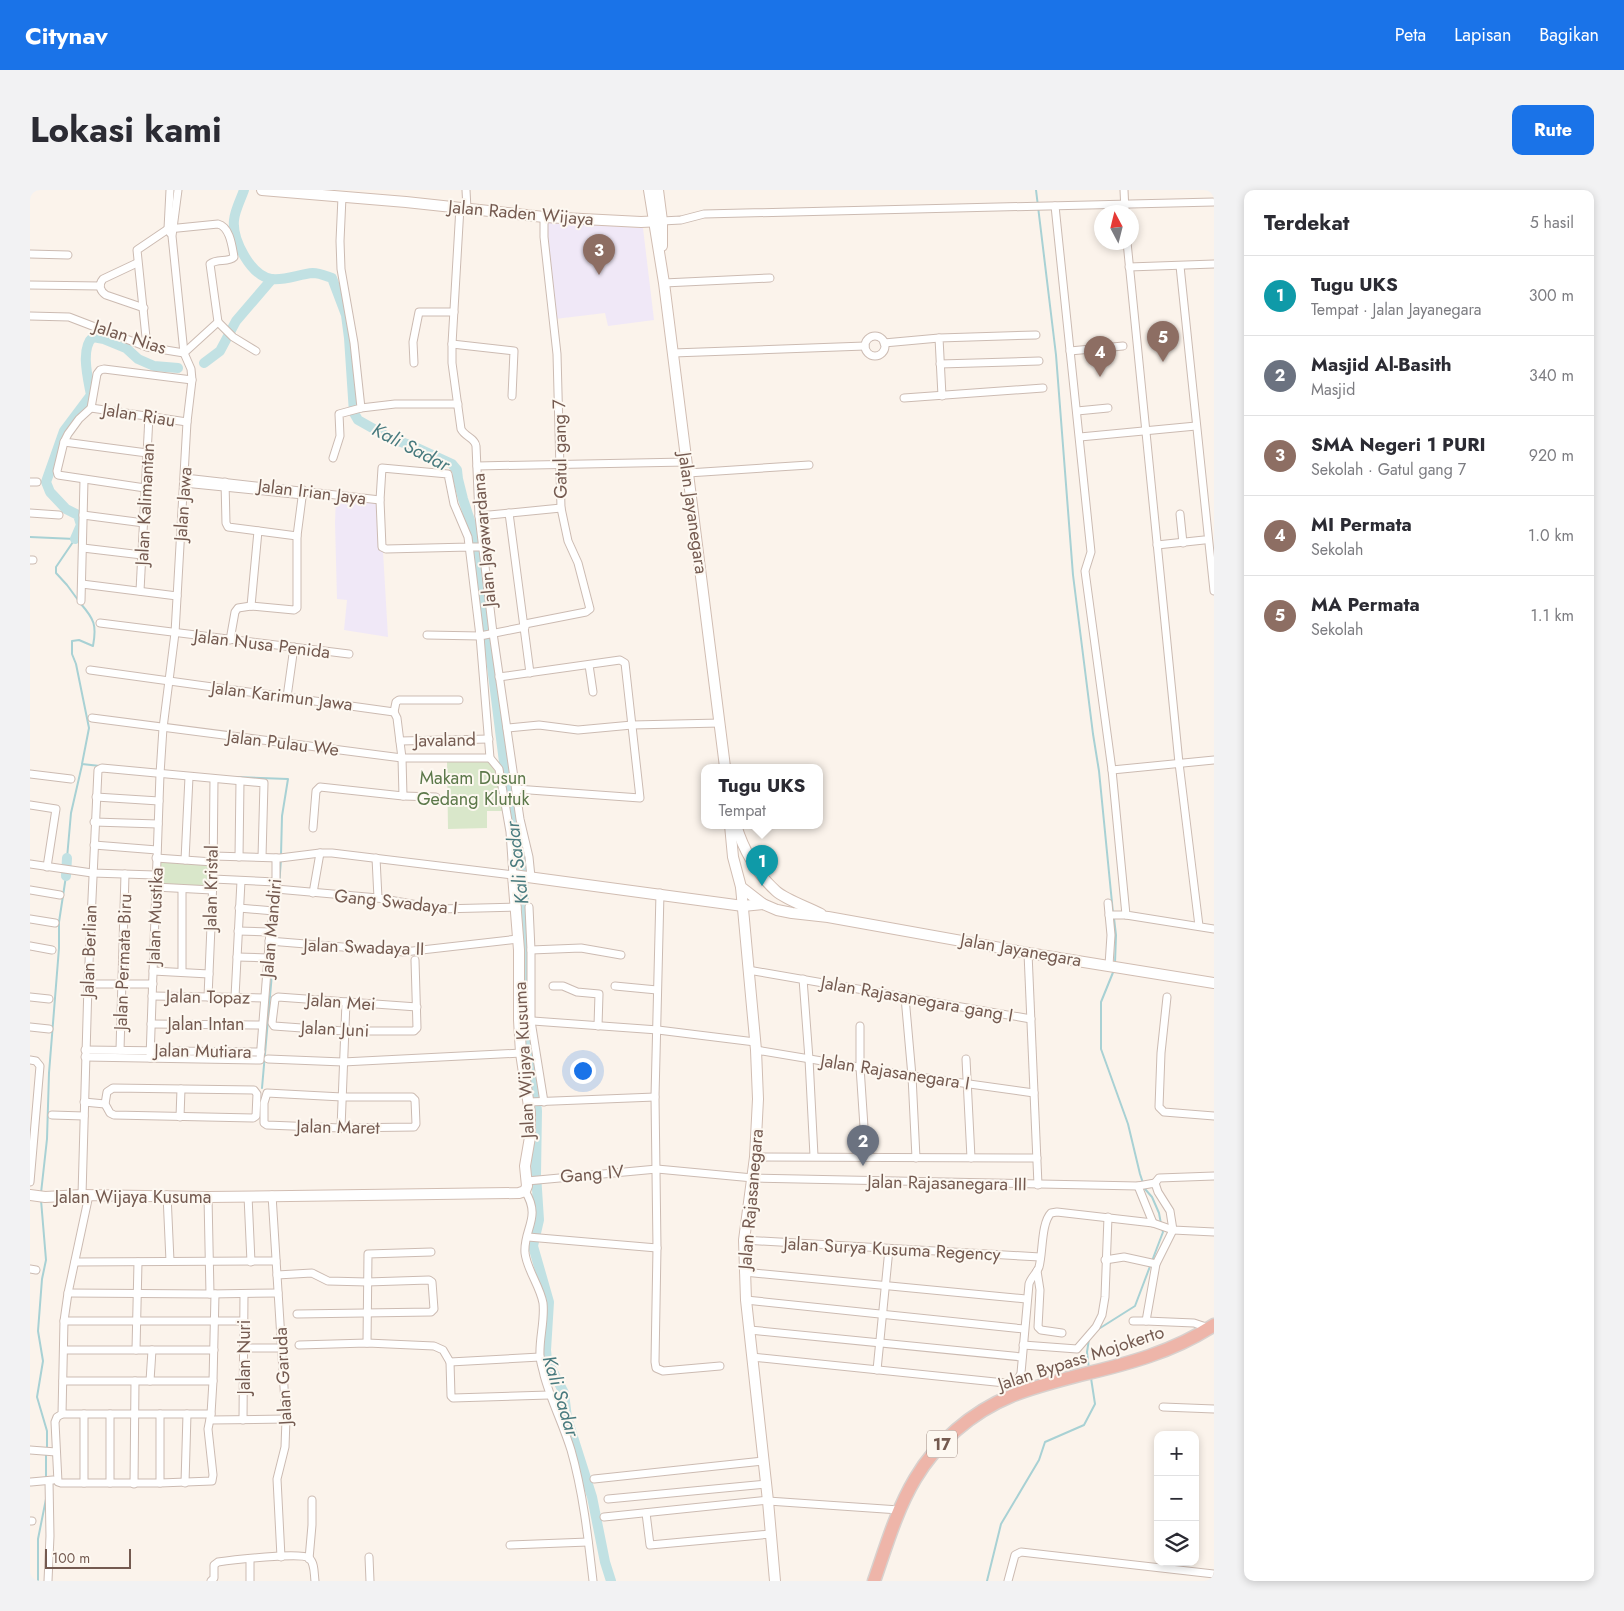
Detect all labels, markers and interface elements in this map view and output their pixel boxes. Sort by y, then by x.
text: Citynav [25,18,108,53]
text: Peta [1395,22,1426,48]
text: Lapisan [1454,22,1511,48]
text: Bagikan [1539,22,1599,48]
text: Lokasi kami [30,105,222,155]
button: Rute [1512,105,1594,155]
street label: Jalan Raden Wijaya [445,194,595,232]
north arrow [1094,205,1139,250]
text: Terdekat [1264,208,1349,238]
text: 5 hasil [1530,211,1574,234]
pin: 3 [583,234,615,275]
text: Tugu UKS [1311,271,1398,298]
text: 1 [1276,284,1284,307]
text: 300 m [1529,284,1574,307]
text: Tempat · Jalan Jayanegara [1311,298,1482,321]
street label: Jalan Nias [88,312,170,361]
pin: 5 [1147,321,1179,362]
pin: 4 [1084,336,1116,377]
text: Masjid Al-Basith [1311,351,1452,378]
text: 2 [1275,364,1285,387]
text: 340 m [1529,364,1574,387]
text: Masjid [1311,378,1355,401]
street label: Jalan Riau [99,396,177,434]
street label: Gatul gang 7 [546,399,574,499]
water label: Kali Sadar [368,416,456,479]
text: SMA Negeri 1 PURI [1311,431,1486,458]
street label: Jalan Kalimantan [129,442,161,568]
text: 3 [1275,444,1285,467]
text: 920 m [1529,444,1574,467]
street label: Jalan Jayanegara [671,449,714,575]
text: Sekolah · Gatul gang 7 [1311,458,1466,481]
street label: Jalan Jawa [167,466,199,544]
street label: Jalan Irian Jaya [254,472,368,512]
street label: Jalan Jayawardana [465,472,503,610]
text: MI Permata [1311,511,1412,538]
text: 4 [1274,524,1286,547]
text: 1.0 km [1528,524,1574,547]
text: Sekolah [1311,538,1363,561]
text: MA Permata [1311,591,1420,618]
text: 5 [1275,604,1285,627]
text: 1.1 km [1530,604,1574,627]
text: Sekolah [1311,618,1363,641]
street label: Jalan Nusa Penida [190,623,332,665]
street label: Jalan Karimun Jawa [208,674,354,718]
street label: Jalan Pulau We [223,723,341,763]
street label: Javaland [412,726,476,754]
popup [701,764,823,829]
park label: Makam Dusun Gedang Klutuk [417,765,529,812]
text: Tugu UKS [719,772,805,799]
text: Tempat [719,799,766,822]
water label: Kali Sadar [498,818,535,906]
street label: Jalan Kristal [197,845,225,933]
pin: 1 [746,845,778,886]
street label: Jalan Mustika [140,867,170,967]
street label: Jalan Mandiri [254,878,288,980]
street label: Gang Swadaya I [333,883,459,921]
street label: Jalan Permata Biru [108,893,138,1033]
street label: Jalan Berlian [74,904,104,1000]
street label: Jalan Jayanegara [956,926,1084,973]
street label: Jalan Swadaya II [301,932,425,962]
street label: Jalan Rajasanegara gang I [817,969,1015,1029]
street label: Jalan Wijaya Kusuma [507,981,541,1141]
street label: Jalan Topaz [164,983,251,1011]
street label: Jalan Mei [304,986,376,1017]
street label: Jalan Intan [166,1011,244,1037]
street label: Jalan Juni [298,1014,370,1044]
street label: Jalan Mutiara [152,1037,252,1065]
street label: Jalan Rajasanegara I [817,1047,971,1097]
your location [570,1058,596,1084]
street label: Jalan Maret [294,1113,381,1141]
pin: 2 [847,1125,879,1166]
street label: Jalan Rajasanegara [732,1128,770,1272]
street label: Gang IV [559,1158,625,1190]
street label: Jalan Rajasanegara III [865,1169,1027,1197]
street label: Jalan Wijaya Kusuma [53,1184,211,1210]
street label: Jalan Surya Kusuma Regency [781,1230,1001,1268]
street label: Jalan Bypass Mojokerto [993,1319,1168,1398]
street label: Jalan Nuri [231,1320,257,1396]
street label: Jalan Garuda [267,1326,299,1428]
water label: Kali Sadar [536,1352,587,1442]
road number: 17 [927,1430,957,1458]
map controls [1154,1431,1199,1566]
button: + [1154,1431,1199,1476]
button: − [1154,1476,1199,1521]
button: layers [1154,1521,1199,1566]
scale bar [45,1546,131,1569]
text: 100 m [52,1548,90,1568]

